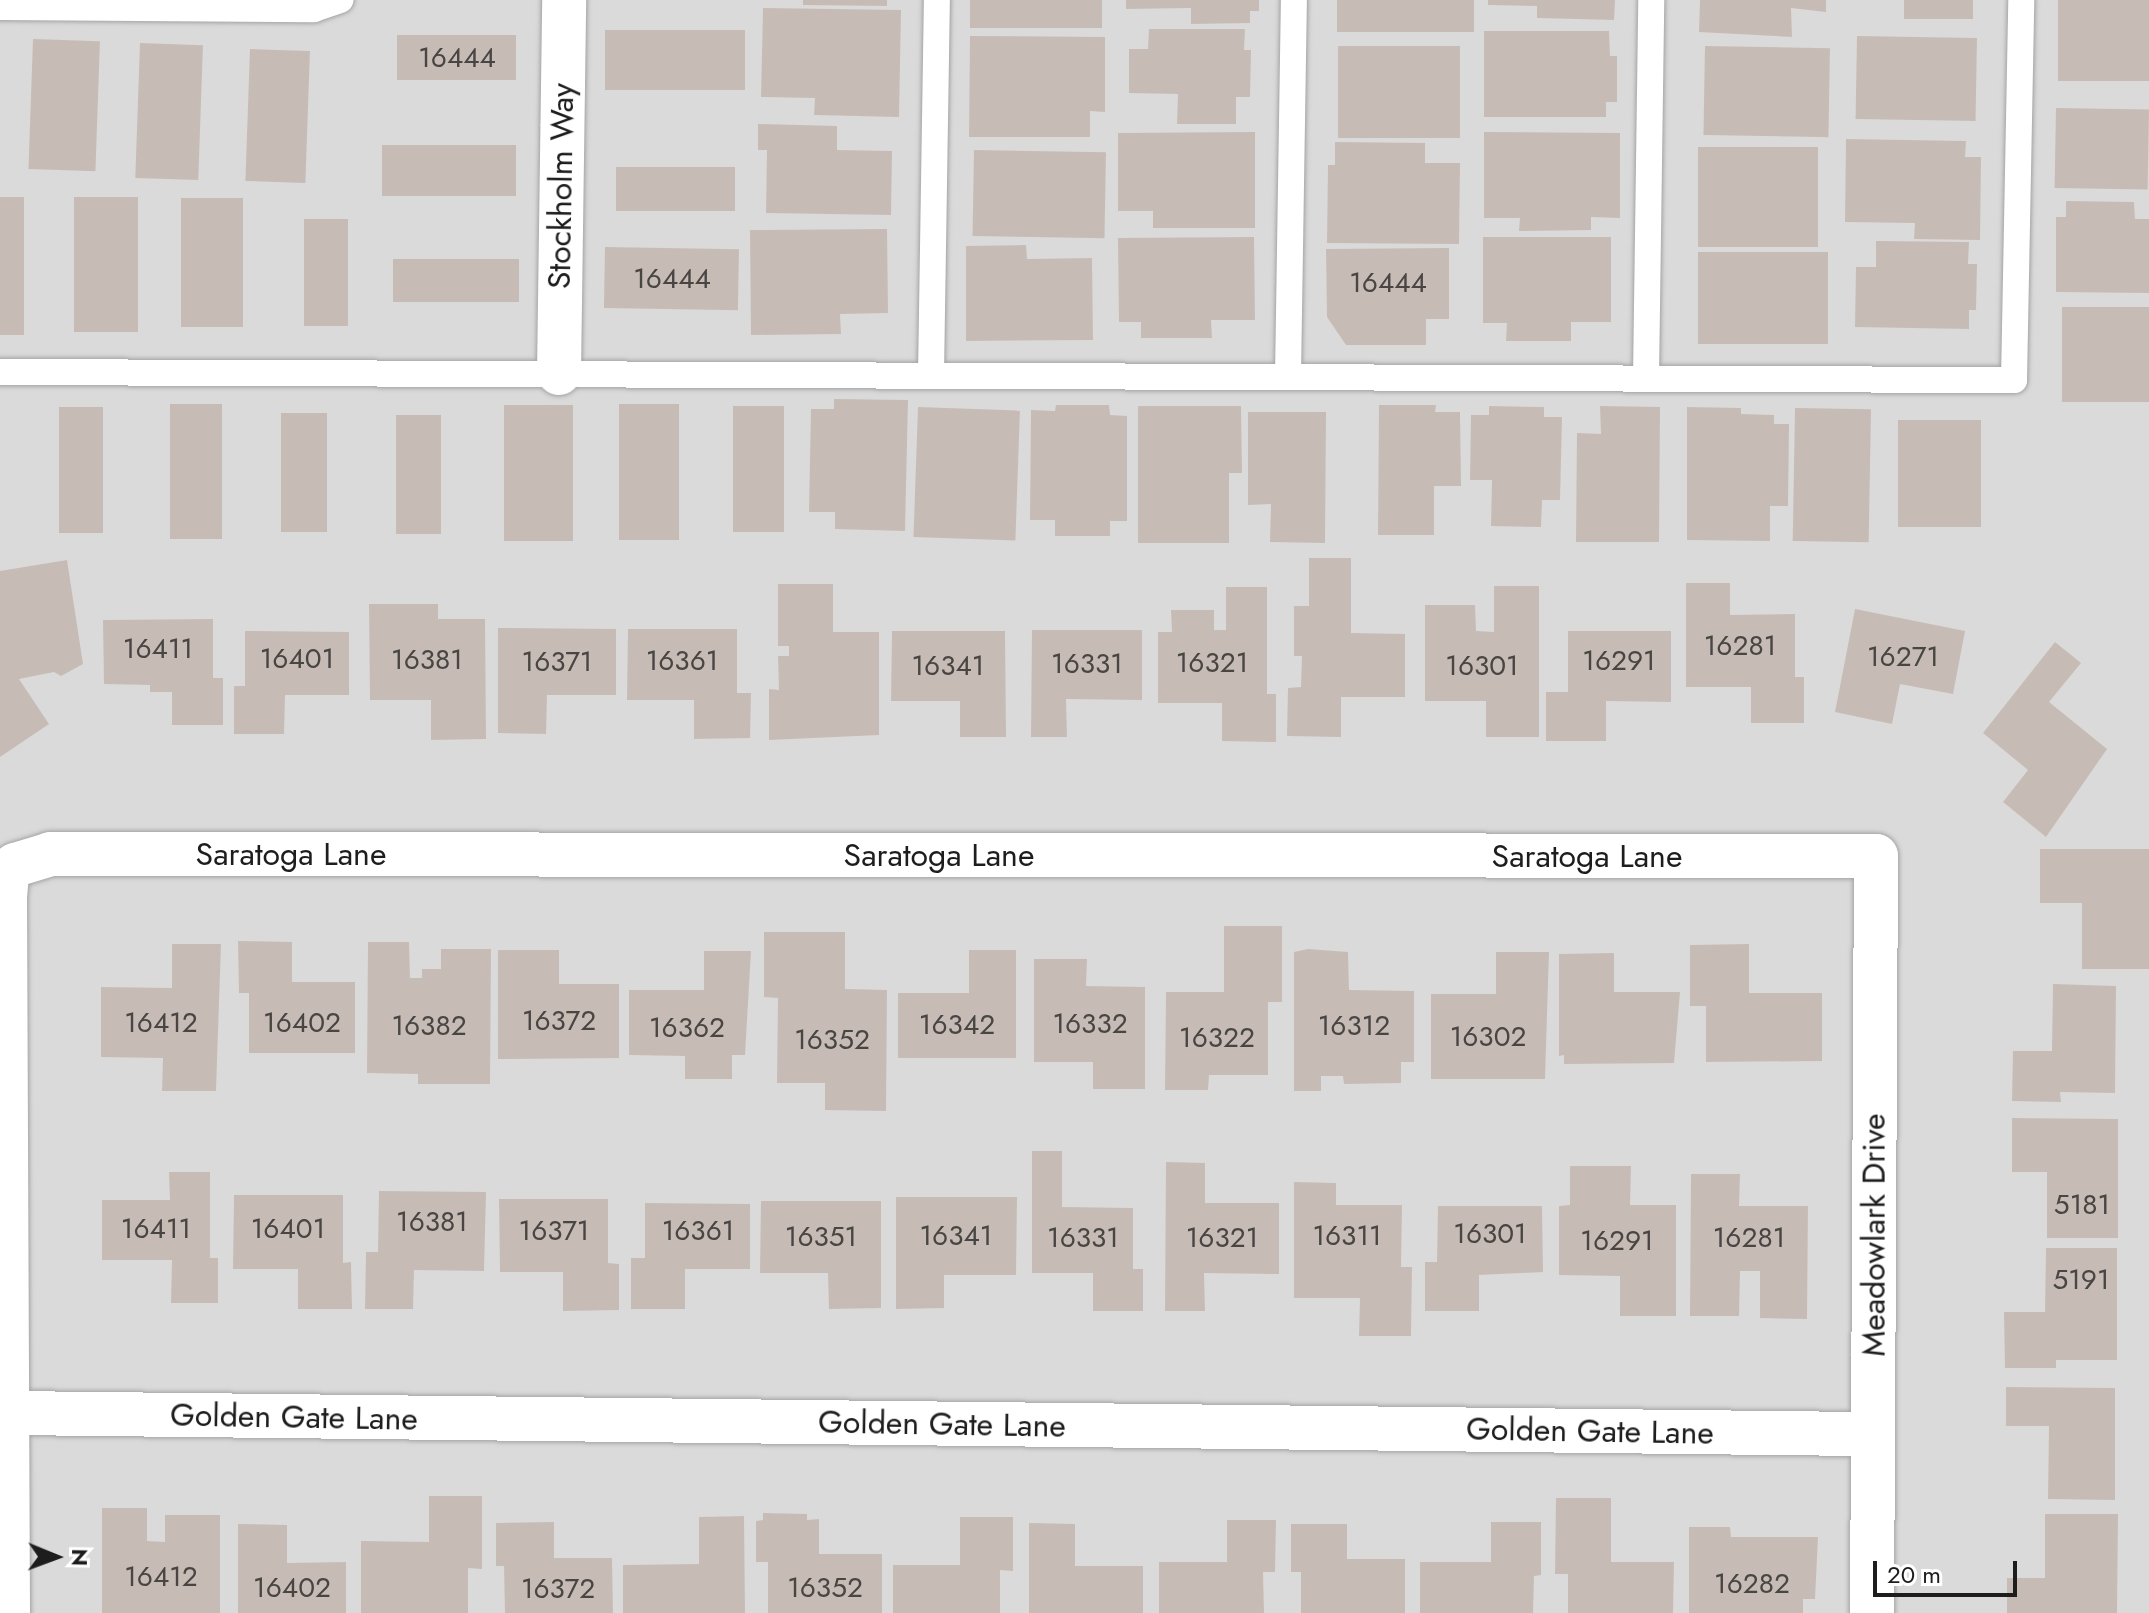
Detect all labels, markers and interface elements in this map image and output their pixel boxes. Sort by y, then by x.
house number: 16444 [418,41,496,75]
street label: Stockholm Way [540,83,582,289]
house number: 16444 [633,262,711,296]
house number: 16444 [1349,266,1427,300]
house number: 16281 [1704,629,1776,663]
house number: 16411 [123,632,193,666]
house number: 16271 [1867,640,1939,674]
house number: 16401 [260,642,334,676]
house number: 16381 [391,643,463,677]
house number: 16361 [646,644,718,678]
house number: 16291 [1582,644,1656,678]
house number: 16371 [522,645,592,679]
house number: 16321 [1176,646,1248,680]
house number: 16331 [1051,647,1123,681]
house number: 16341 [912,649,984,683]
house number: 16301 [1445,649,1519,683]
street label: Saratoga Lane [196,835,386,873]
street label: Saratoga Lane [844,836,1034,874]
street label: Saratoga Lane [1492,837,1682,875]
house number: 16372 [522,1004,596,1038]
house number: 16412 [124,1006,198,1040]
house number: 16402 [263,1006,341,1040]
house number: 16332 [1052,1007,1128,1041]
house number: 16342 [919,1008,995,1042]
house number: 16382 [391,1009,467,1043]
house number: 16312 [1318,1009,1390,1043]
house number: 16362 [649,1011,725,1045]
house number: 16302 [1450,1020,1526,1054]
house number: 16322 [1179,1021,1255,1055]
house number: 16352 [794,1023,870,1057]
street label: Meadowlark Drive [1855,1113,1893,1357]
house number: 5181 [2054,1188,2110,1222]
house number: 16381 [396,1205,468,1239]
house number: 16411 [121,1212,191,1246]
house number: 16401 [251,1212,325,1246]
house number: 16371 [519,1214,589,1248]
house number: 16361 [662,1214,734,1248]
house number: 16301 [1453,1217,1527,1251]
house number: 16341 [920,1219,992,1253]
house number: 16311 [1312,1219,1382,1253]
house number: 16351 [785,1220,857,1254]
house number: 16331 [1047,1221,1119,1255]
house number: 16321 [1186,1221,1258,1255]
house number: 16281 [1713,1221,1785,1255]
house number: 16291 [1580,1224,1654,1258]
house number: 5191 [2052,1263,2110,1297]
street label: Golden Gate Lane [170,1396,418,1438]
street label: Golden Gate Lane [818,1403,1066,1445]
street label: Golden Gate Lane [1466,1410,1714,1452]
north arrow [16,1517,96,1597]
scale bar [1877,1545,2021,1595]
text: N [64,1548,96,1566]
text: 20 m [1887,1557,1941,1592]
house number: 16412 [124,1560,198,1594]
house number: 16282 [1714,1567,1790,1601]
house number: 16402 [253,1571,331,1605]
house number: 16352 [787,1571,863,1605]
house number: 16372 [521,1572,595,1606]

